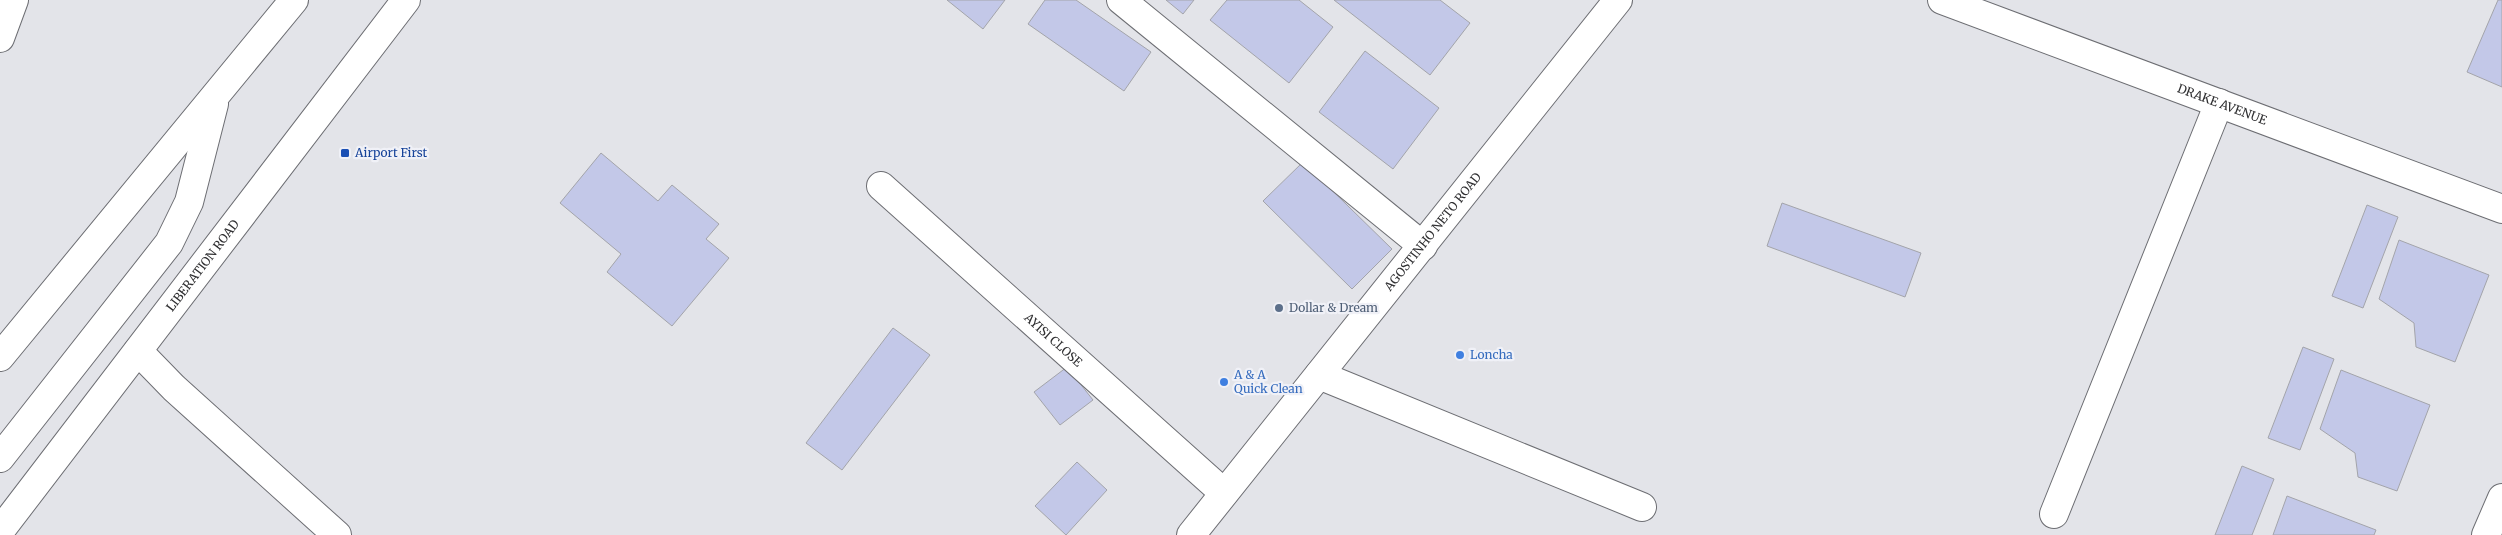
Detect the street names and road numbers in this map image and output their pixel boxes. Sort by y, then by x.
street label: DRAKE AVENUE [2175,81,2270,128]
street label: AGOSTINHO NETO ROAD [1380,169,1484,294]
street label: LIBERATION ROAD [163,217,242,314]
street label: AYISI CLOSE [1021,309,1086,370]

